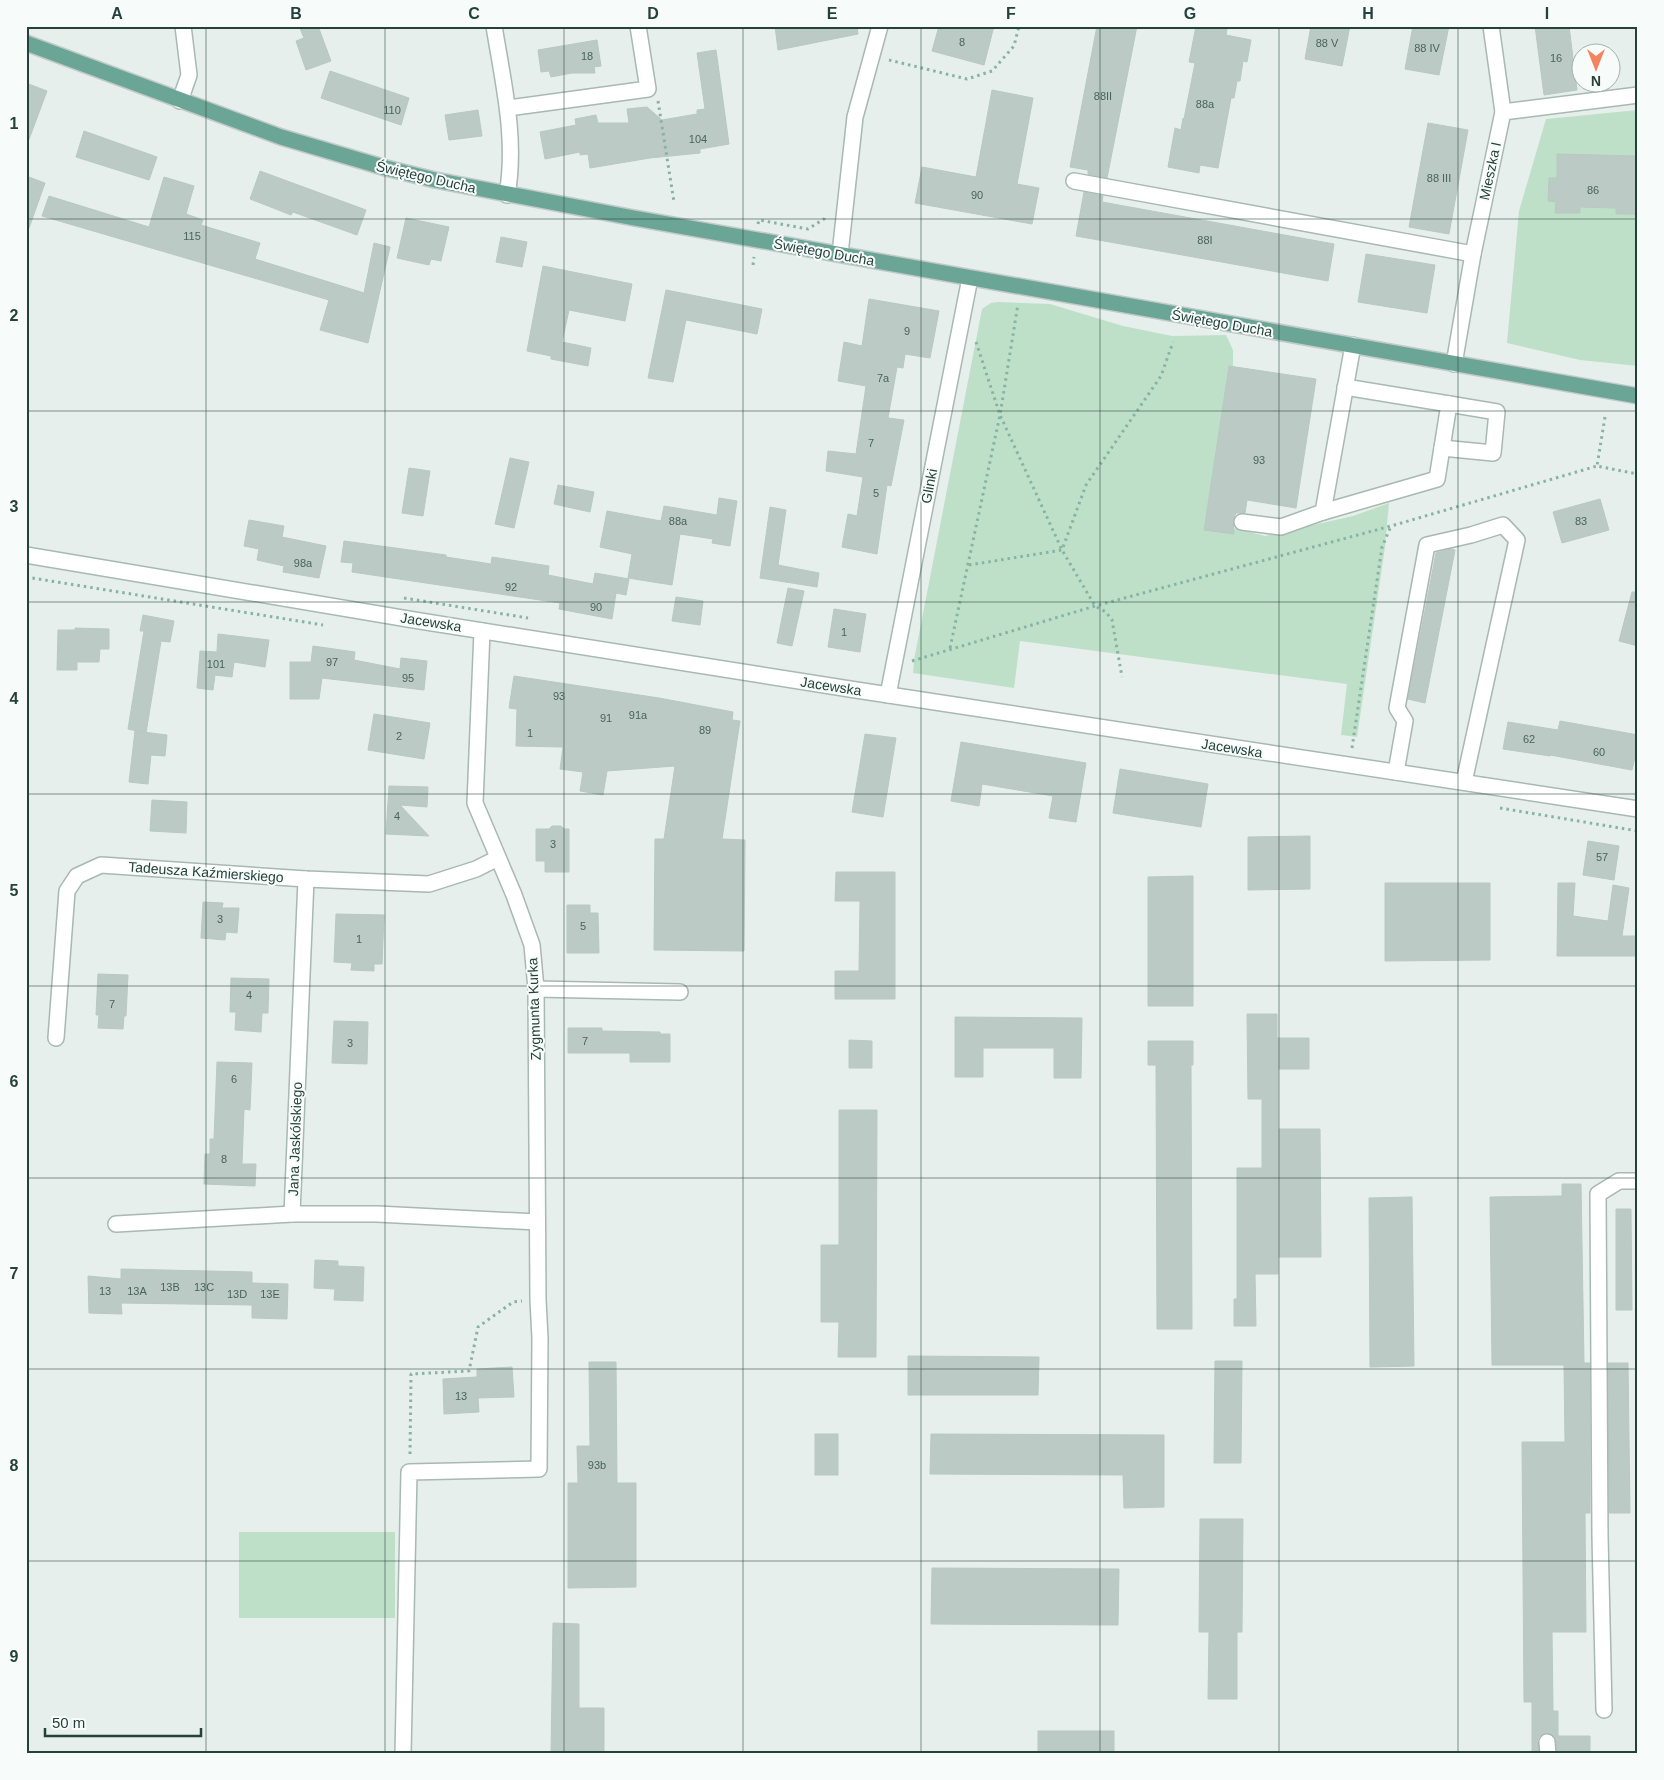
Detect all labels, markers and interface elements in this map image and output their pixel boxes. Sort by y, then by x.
text: A [111,5,123,22]
text: B [290,5,302,22]
text: C [468,5,480,22]
text: D [647,5,659,22]
text: E [827,5,838,22]
text: F [1006,5,1016,22]
text: G [1184,5,1196,22]
text: H [1362,5,1374,22]
text: I [1545,5,1549,22]
house number: 8 [959,36,965,48]
house number: 88 V [1316,37,1339,49]
house number: 88 IV [1414,42,1441,54]
north arrow [1572,42,1622,92]
house number: 18 [581,50,593,62]
house number: 16 [1550,52,1562,64]
text: N [1591,73,1601,89]
house number: 88II [1094,90,1112,102]
house number: 88a [1196,98,1215,110]
house number: 110 [383,104,401,116]
text: 1 [10,115,19,132]
house number: 104 [689,133,707,145]
street label: Mieszka I [1476,140,1504,202]
street label: Świętego Ducha [375,157,478,196]
house number: 88 III [1427,172,1451,184]
house number: 86 [1587,184,1599,196]
house number: 90 [971,189,983,201]
house number: 115 [183,230,201,242]
street label: Świętego Ducha [772,234,876,269]
house number: 88I [1197,234,1213,246]
street label: Świętego Ducha [1170,305,1274,340]
text: 2 [10,307,19,324]
house number: 9 [904,325,910,337]
house number: 7a [877,372,890,384]
house number: 7 [868,437,874,449]
house number: 93 [1253,454,1265,466]
street label: Glinki [918,467,940,505]
house number: 5 [873,487,879,499]
text: 3 [10,498,19,515]
house number: 88a [669,515,688,527]
house number: 83 [1575,515,1587,527]
house number: 98a [294,557,313,569]
house number: 92 [505,581,517,593]
house number: 90 [590,601,602,613]
street label: Jacewska [399,609,463,635]
house number: 1 [841,626,847,638]
house number: 97 [326,656,338,668]
house number: 101 [207,658,225,670]
house number: 95 [402,672,414,684]
street label: Jacewska [799,673,863,699]
text: 4 [10,690,19,707]
house number: 93 [553,690,565,702]
house number: 91a [629,709,648,721]
house number: 91 [600,712,612,724]
house number: 89 [699,724,711,736]
house number: 1 [527,727,533,739]
house number: 2 [396,730,402,742]
house number: 62 [1523,733,1535,745]
street label: Jacewska [1200,735,1264,761]
house number: 60 [1593,746,1605,758]
house number: 4 [394,810,400,822]
house number: 3 [550,838,556,850]
house number: 57 [1596,851,1608,863]
street label: Tadeusza Kaźmierskiego [128,859,284,885]
text: 5 [10,882,19,899]
house number: 3 [217,913,223,925]
house number: 5 [580,920,586,932]
house number: 1 [356,933,362,945]
street label: Zygmunta Kurka [524,957,544,1061]
house number: 4 [246,989,252,1001]
house number: 7 [109,998,115,1010]
house number: 7 [582,1035,588,1047]
house number: 3 [347,1037,353,1049]
text: 6 [10,1073,19,1090]
house number: 6 [231,1073,237,1085]
street label: Jana Jaskólskiego [285,1081,305,1196]
house number: 8 [221,1153,227,1165]
text: 7 [10,1265,19,1282]
house number: 13B [160,1281,180,1293]
house number: 13C [194,1281,214,1293]
house number: 13 [99,1285,111,1297]
house number: 13A [127,1285,147,1297]
house number: 13D [227,1288,247,1300]
house number: 13E [260,1288,280,1300]
house number: 13 [455,1390,467,1402]
text: 8 [10,1457,19,1474]
house number: 93b [588,1459,606,1471]
text: 9 [10,1648,19,1665]
scale bar [45,1705,201,1737]
text: 50 m [52,1714,85,1731]

